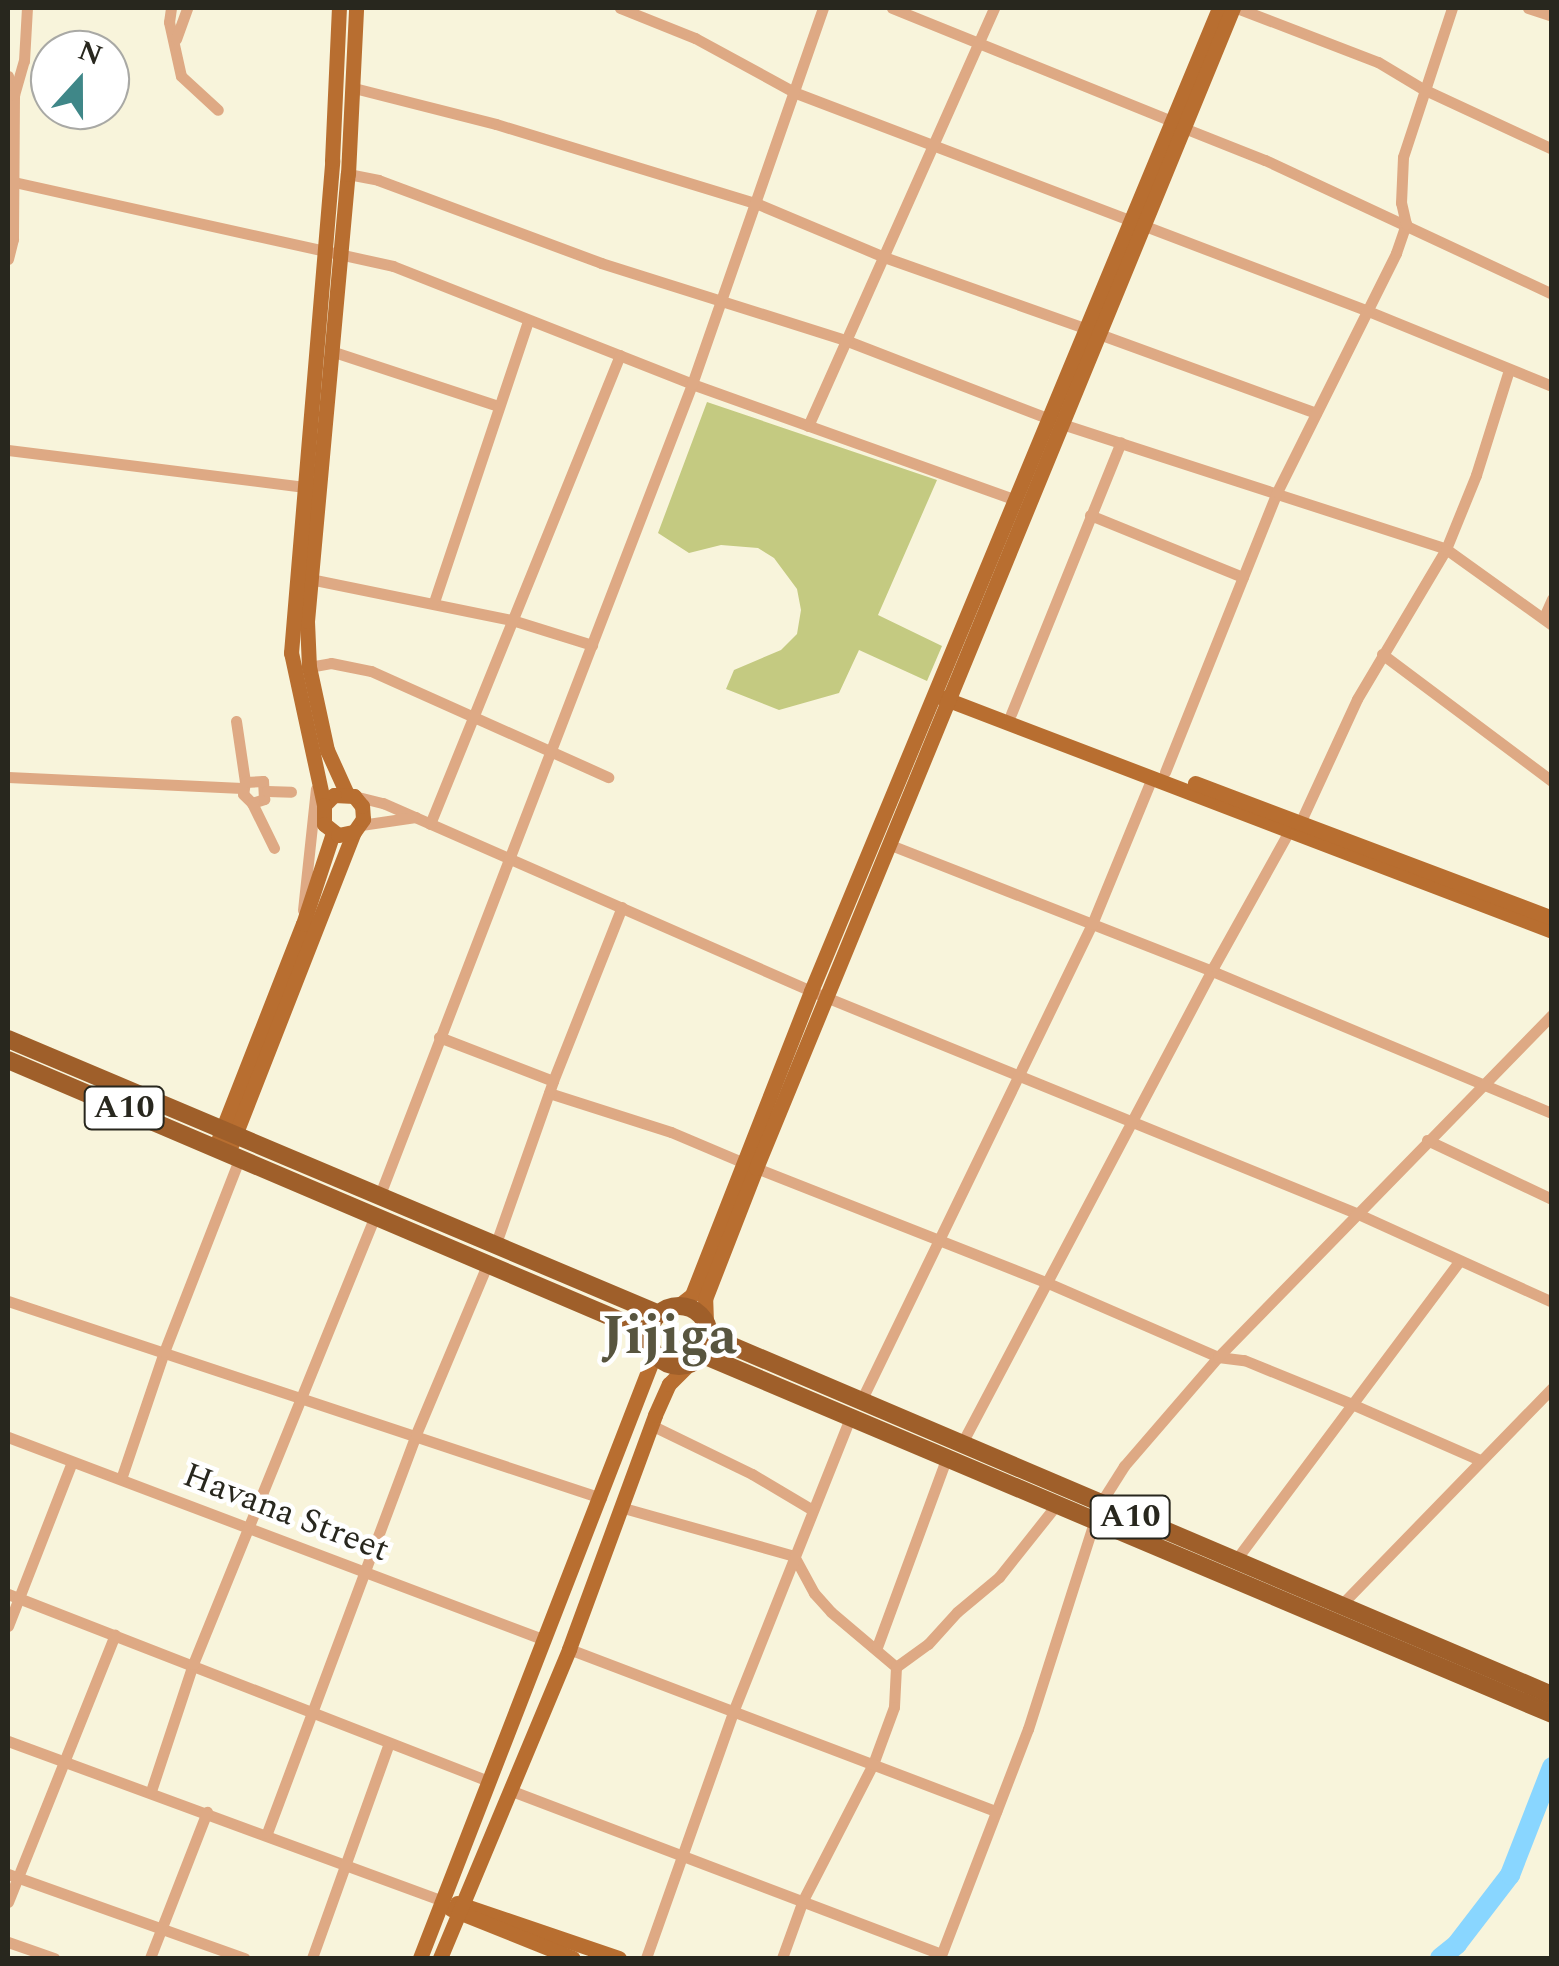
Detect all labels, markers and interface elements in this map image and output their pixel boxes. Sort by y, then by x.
text: N [72,29,109,78]
north arrow [30,30,130,130]
road number: A10 [82,1081,166,1135]
district label: Jijiga [601,1304,737,1370]
street label: Havana Street [177,1454,395,1572]
road number: A10 [1088,1490,1172,1544]

